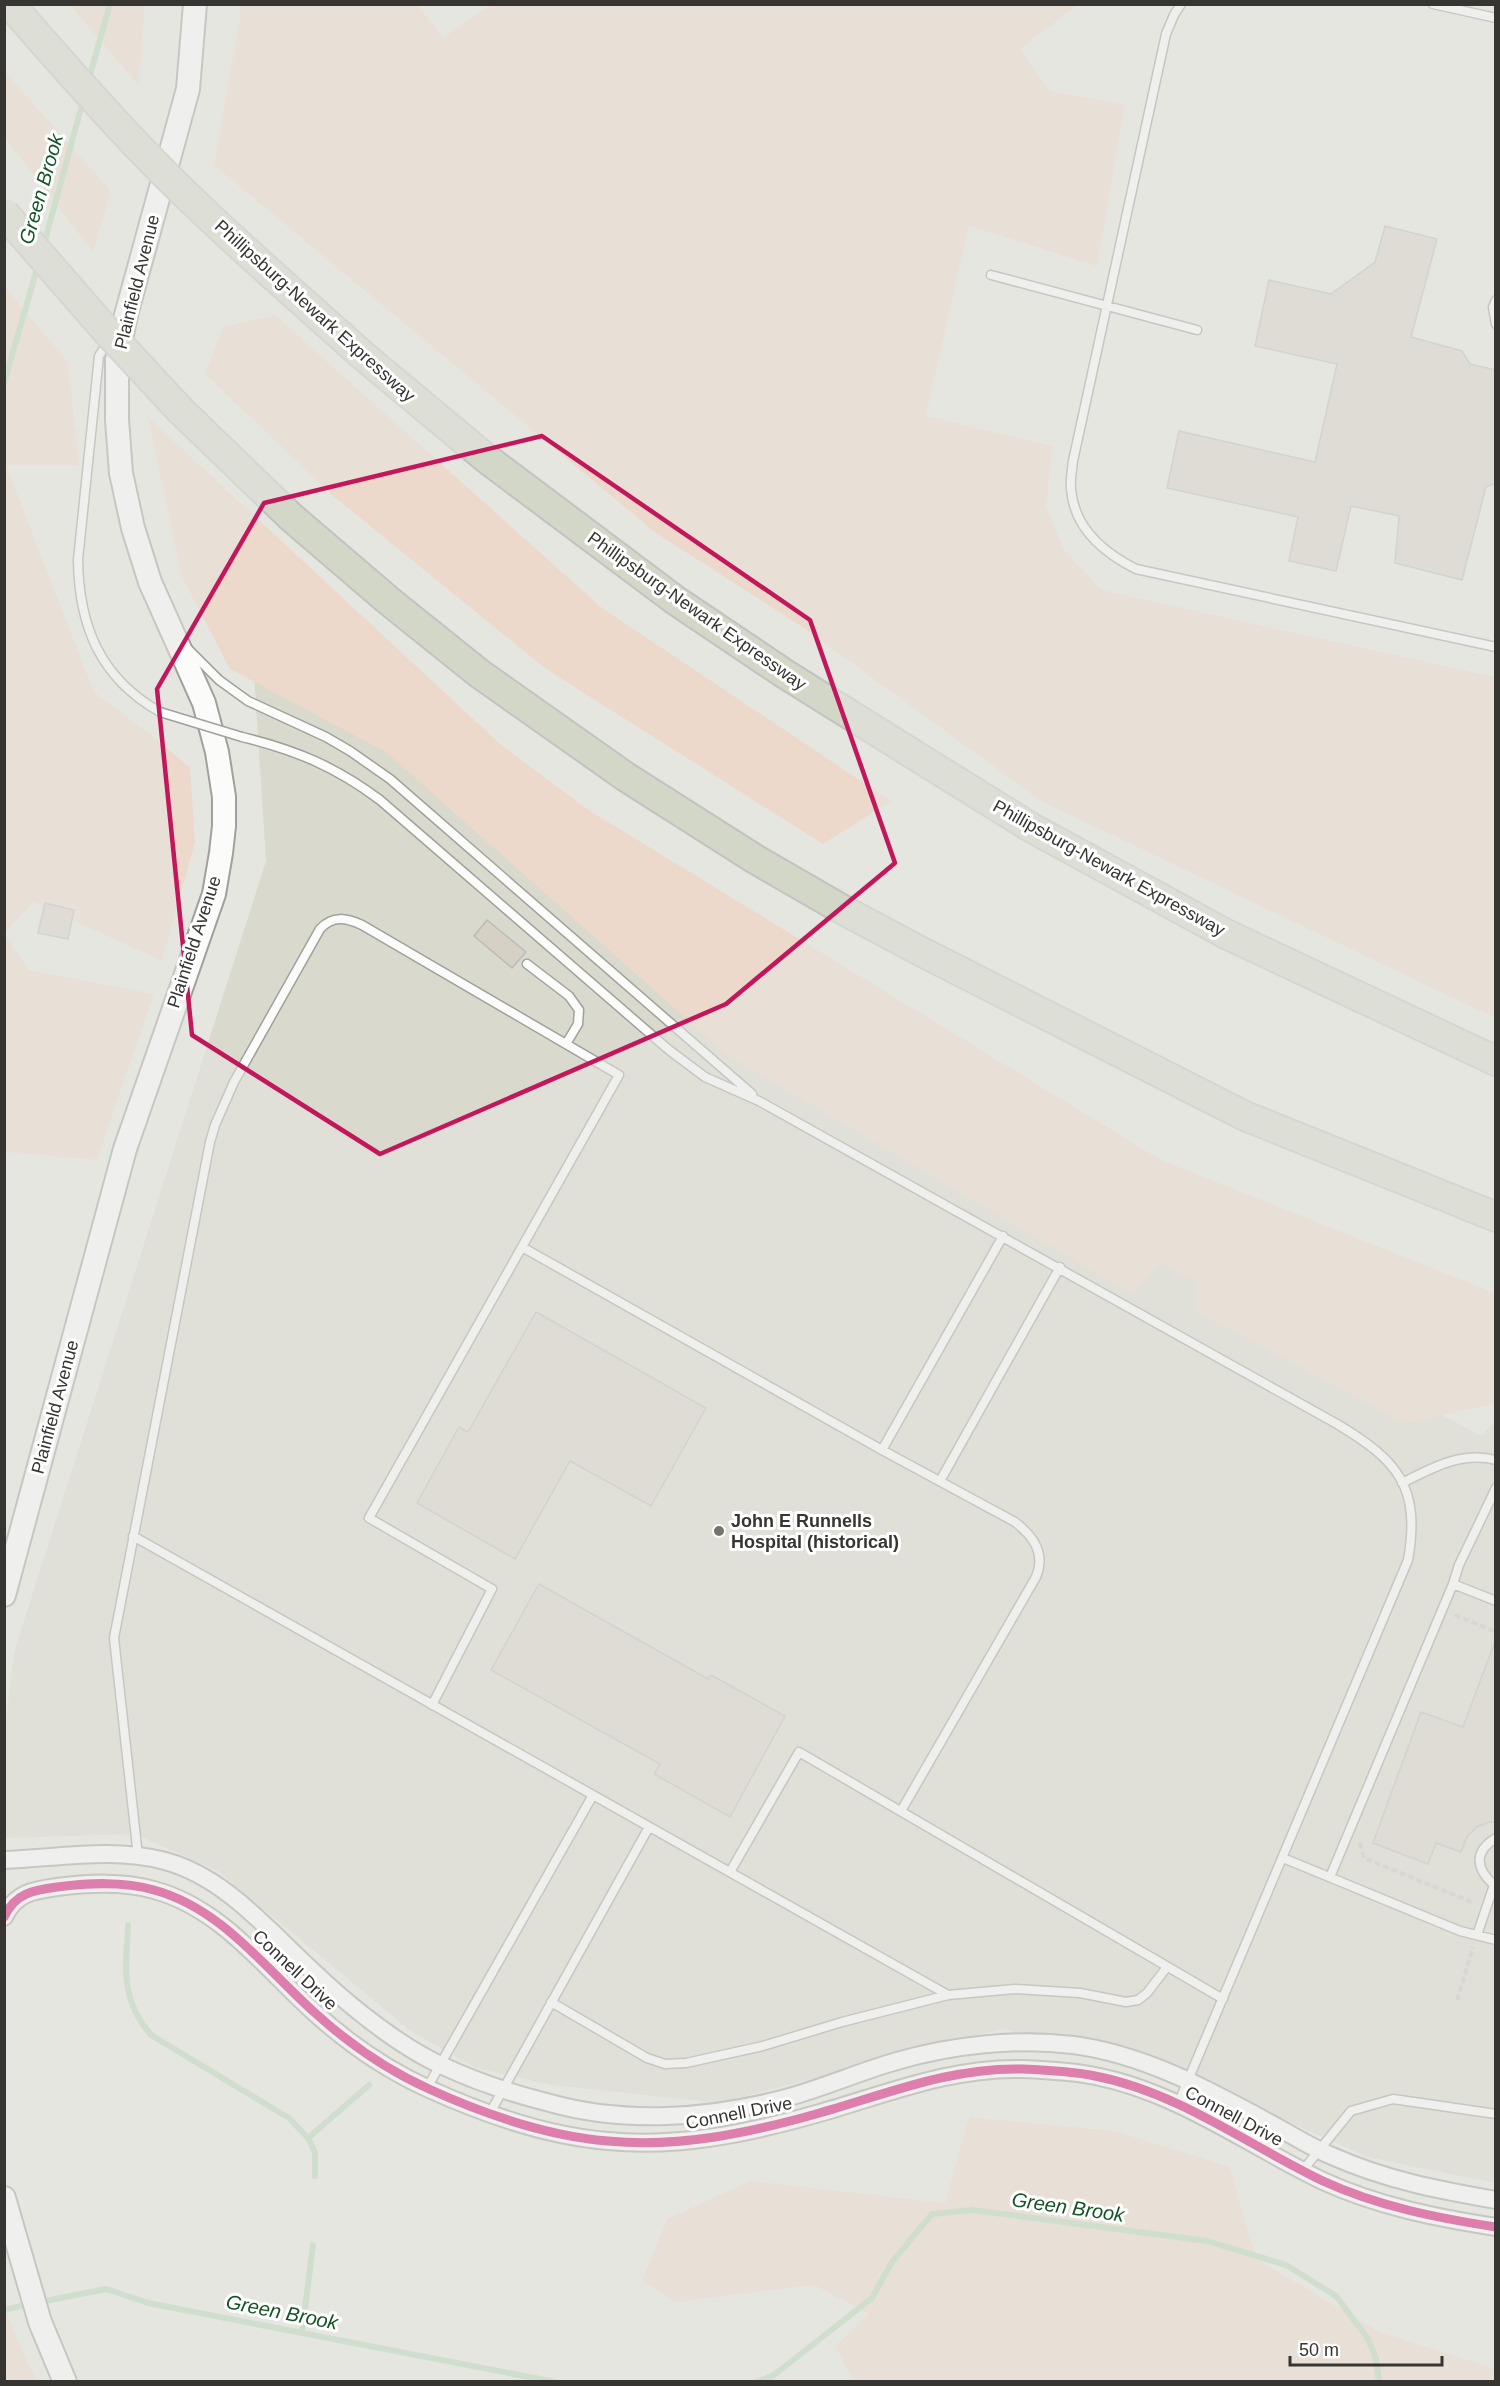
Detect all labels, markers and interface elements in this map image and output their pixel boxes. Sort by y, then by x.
water label: Green Brook [15,131,67,247]
street label: Plainfield Avenue [111,213,163,351]
street label: Phillipsburg-Newark Expressway [211,216,419,406]
street label: Phillipsburg-Newark Expressway [584,528,810,694]
street label: Phillipsburg-Newark Expressway [990,796,1228,940]
street label: Plainfield Avenue [163,873,225,1011]
street label: Plainfield Avenue [28,1338,82,1476]
place label: John E Runnells Hospital (historical) [731,1511,899,1552]
marker: John E Runnells Hospital (historical) [712,1524,726,1538]
street label: Connell Drive [249,1926,341,2014]
street label: Connell Drive [1182,2082,1286,2150]
street label: Connell Drive [684,2093,794,2133]
water label: Green Brook [1010,2188,1127,2226]
water label: Green Brook [224,2290,341,2334]
scale bar [1290,2329,1442,2367]
text: 50 m [1299,2340,1339,2360]

